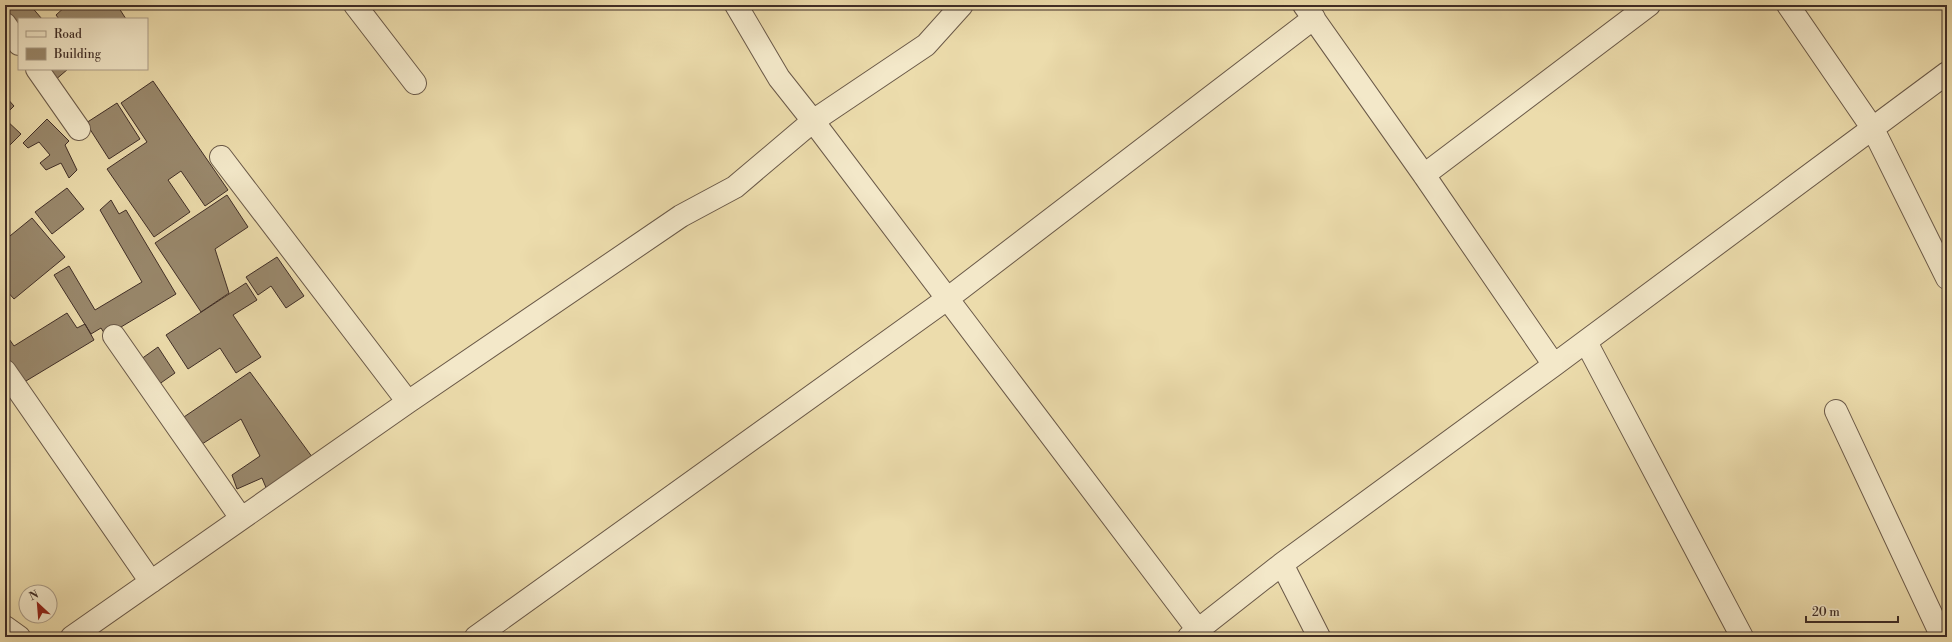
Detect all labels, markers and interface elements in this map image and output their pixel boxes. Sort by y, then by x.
legend [18,18,148,70]
text: Road [54,27,82,42]
text: Building [53,47,102,62]
north arrow [18,584,58,624]
text: N [27,588,41,604]
scale bar [1806,598,1898,624]
text: 20 m [1812,605,1840,620]

